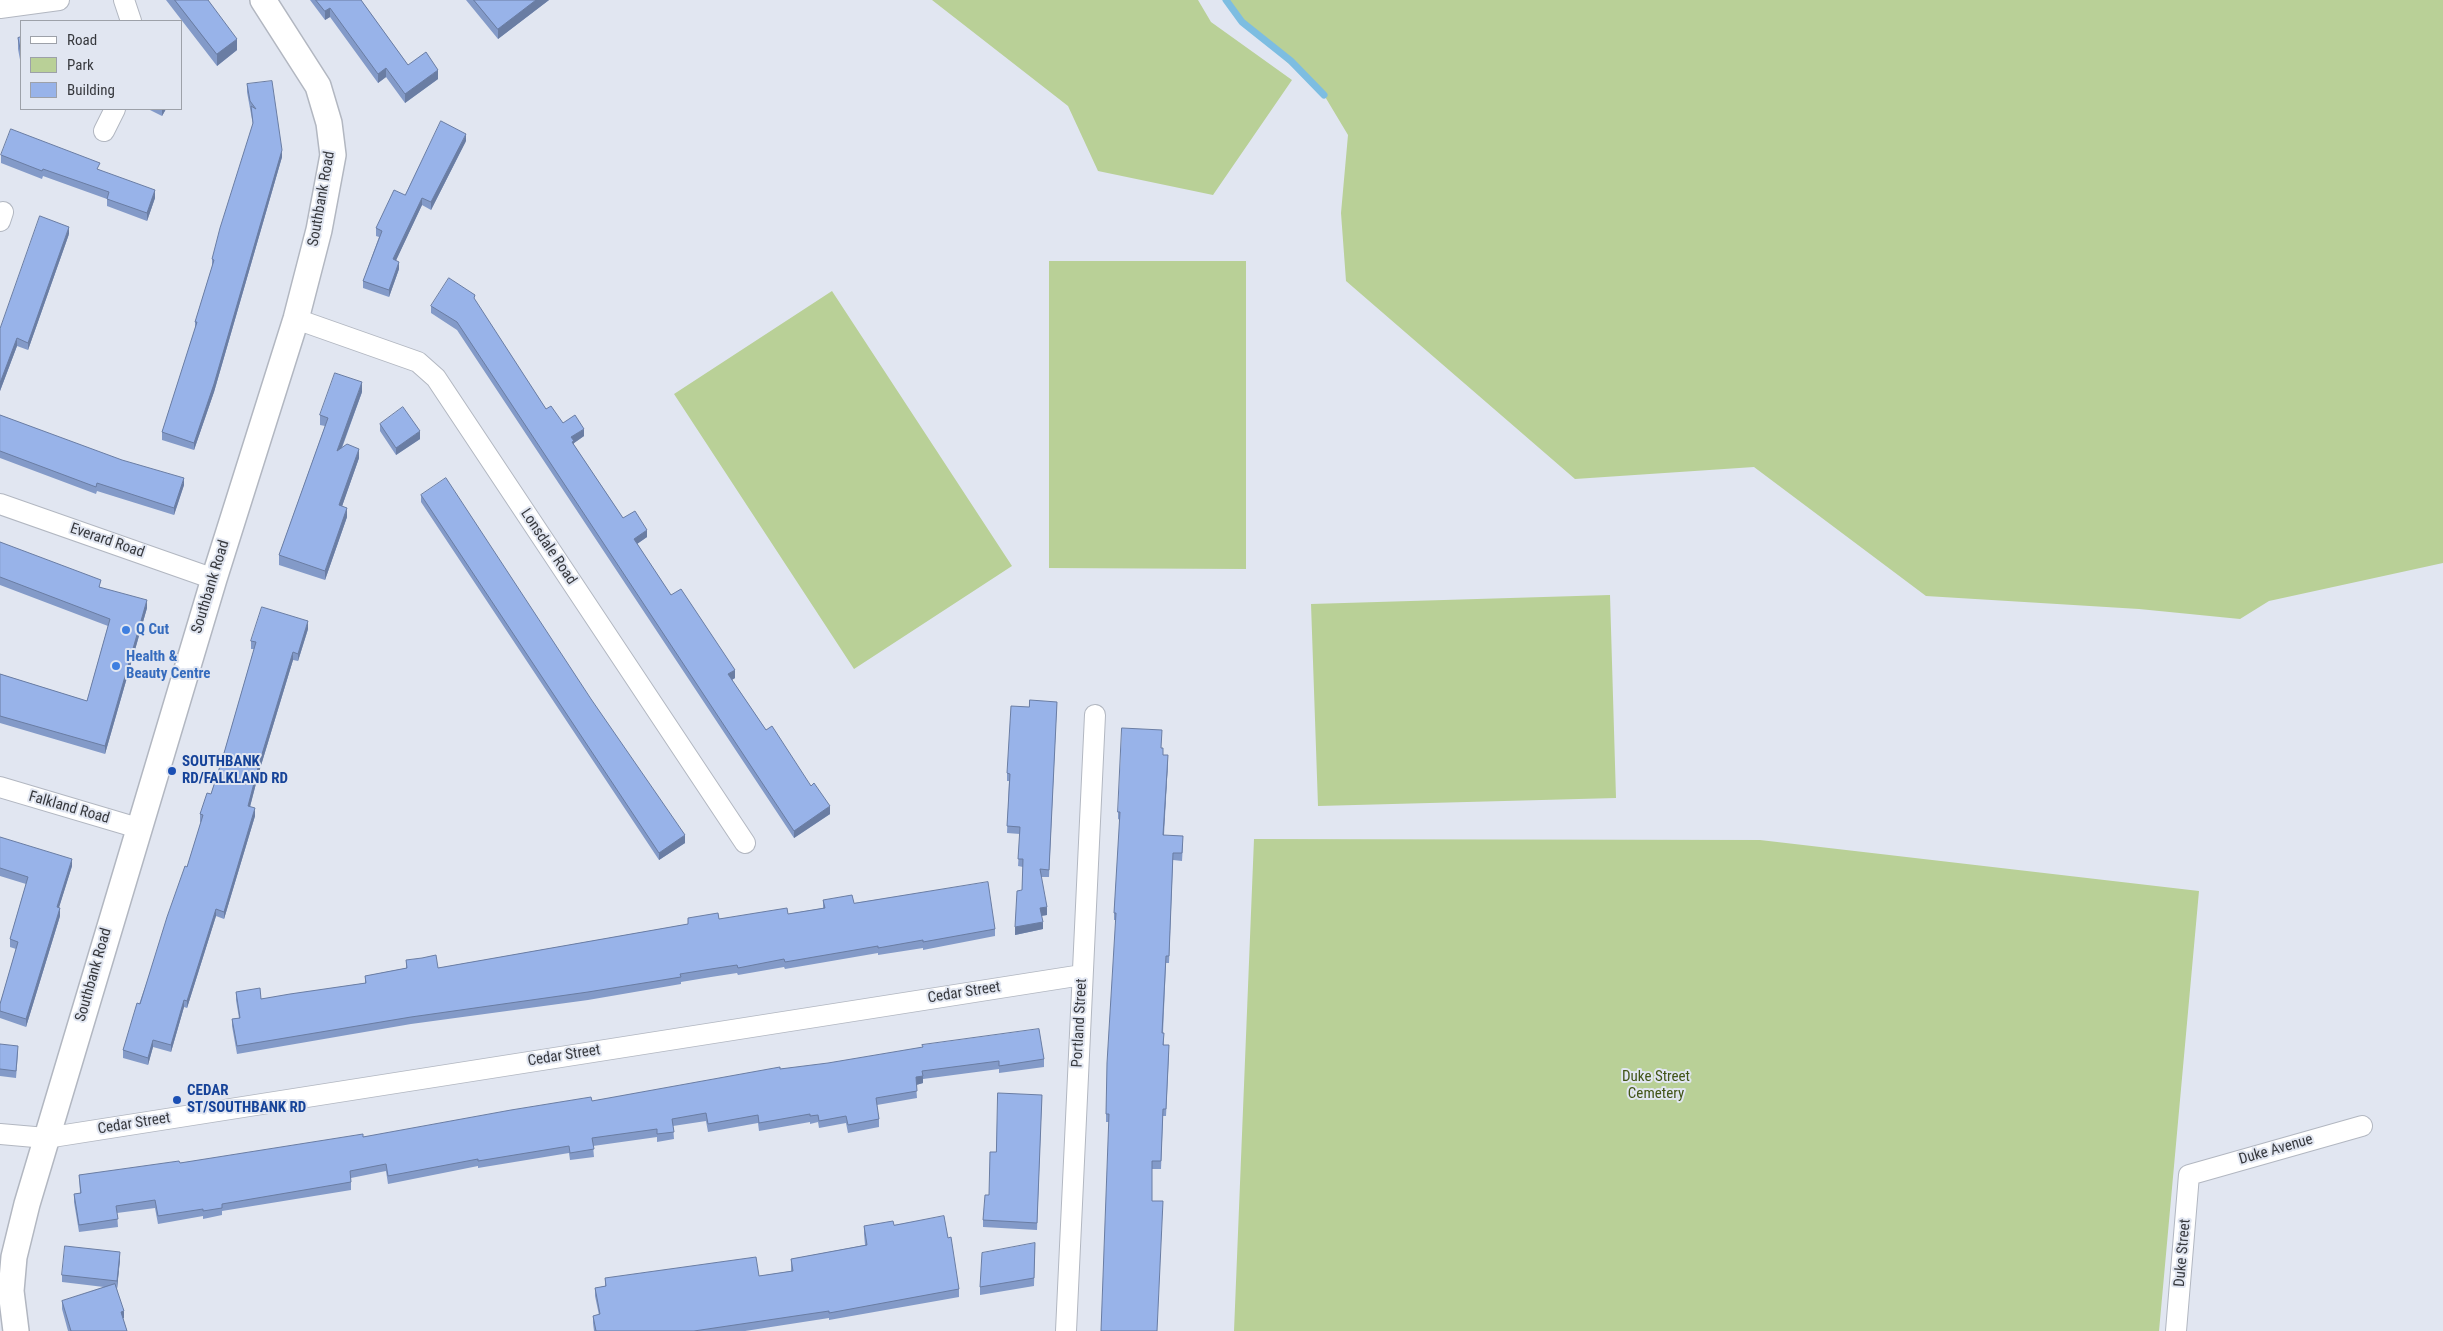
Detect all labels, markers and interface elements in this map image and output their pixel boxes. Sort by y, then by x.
legend [20,20,182,110]
text: Road [67,31,97,49]
text: Park [67,56,94,74]
text: Building [67,81,115,99]
street label: Southbank Road [305,150,339,248]
street label: Lonsdale Road [516,506,580,588]
street label: Everard Road [67,520,147,562]
street label: Southbank Road [188,538,234,636]
place label: Q Cut [136,621,169,639]
marker: Q Cut [120,624,132,636]
place label: Health & Beauty Centre [126,648,210,683]
marker: Health & Beauty Centre [110,660,122,672]
place label: SOUTHBANK RD/FALKLAND RD [182,753,288,788]
marker: SOUTHBANK RD/FALKLAND RD [166,765,178,777]
street label: Falkland Road [27,788,111,828]
street label: Southbank Road [72,926,116,1024]
street label: Cedar Street [926,978,1002,1008]
street label: Portland Street [1069,978,1091,1068]
street label: Cedar Street [526,1041,602,1071]
park label: Duke Street Cemetery [1622,1068,1690,1103]
place label: CEDAR ST/SOUTHBANK RD [187,1082,306,1117]
marker: CEDAR ST/SOUTHBANK RD [171,1094,183,1106]
street label: Cedar Street [96,1109,172,1139]
street label: Duke Avenue [2237,1131,2315,1169]
street label: Duke Street [2171,1218,2195,1288]

